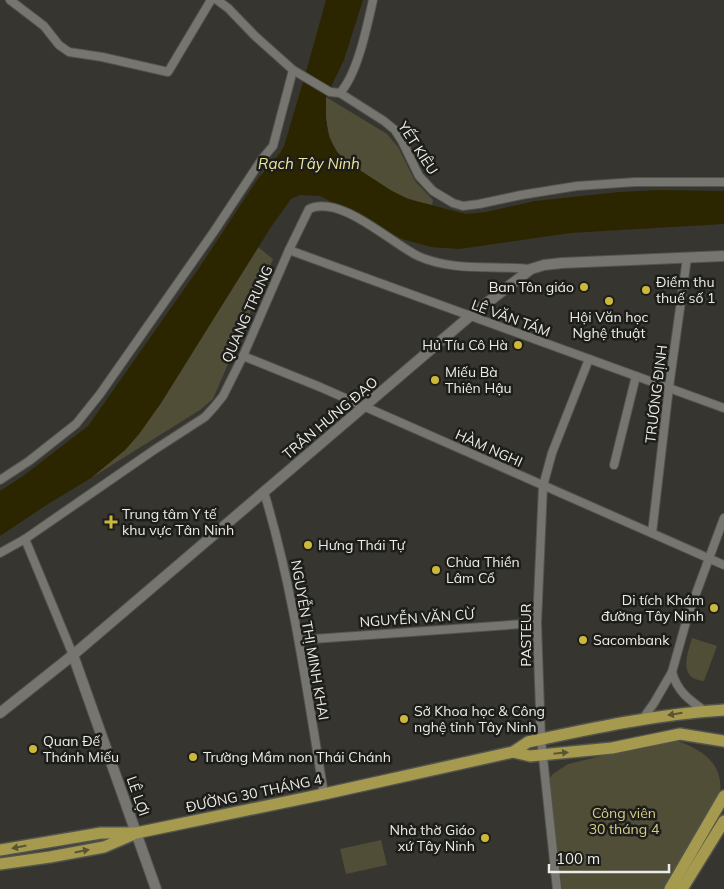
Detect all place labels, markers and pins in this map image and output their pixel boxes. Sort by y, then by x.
place label: Điểm thu thuế số 1 [656,273,715,307]
place label: Ban Tôn giáo [489,278,574,296]
marker: Ban Tôn giáo [578,281,590,293]
marker: Điểm thu thuế số 1 [640,284,652,296]
marker: Hội Văn học Nghệ thuật [603,295,615,307]
place label: Hội Văn học Nghệ thuật [570,308,648,342]
place label: Hủ Tíu Cô Hà [422,336,508,354]
marker: Hủ Tíu Cô Hà [512,339,524,351]
place label: Miếu Bà Thiên Hậu [445,363,512,397]
marker: Miếu Bà Thiên Hậu [429,374,441,386]
place label: Trung tâm Y tế khu vực Tân Ninh [122,505,234,539]
marker: Trung tâm Y tế khu vực Tân Ninh [104,515,118,529]
place label: Hưng Thái Tự [318,536,406,554]
marker: Hưng Thái Tự [302,539,314,551]
place label: Chùa Thiền Lâm Cổ [446,553,520,587]
marker: Chùa Thiền Lâm Cổ [430,564,442,576]
place label: Di tích Khám đường Tây Ninh [601,591,704,625]
marker: Di tích Khám đường Tây Ninh [708,602,720,614]
place label: Sacombank [593,631,670,649]
marker: Sacombank [577,634,589,646]
place label: Sở Khoa học & Công nghệ tỉnh Tây Ninh [414,702,545,736]
marker: Sở Khoa học & Công nghệ tỉnh Tây Ninh [398,713,410,725]
place label: Quan Đế Thánh Miếu [43,732,119,766]
marker: Quan Đế Thánh Miếu [27,743,39,755]
place label: Trường Mầm non Thái Chánh [203,748,391,766]
marker: Trường Mầm non Thái Chánh [187,751,199,763]
place label: Nhà thờ Giáo xứ Tây Ninh [390,821,475,855]
marker: Nhà thờ Giáo xứ Tây Ninh [479,832,491,844]

